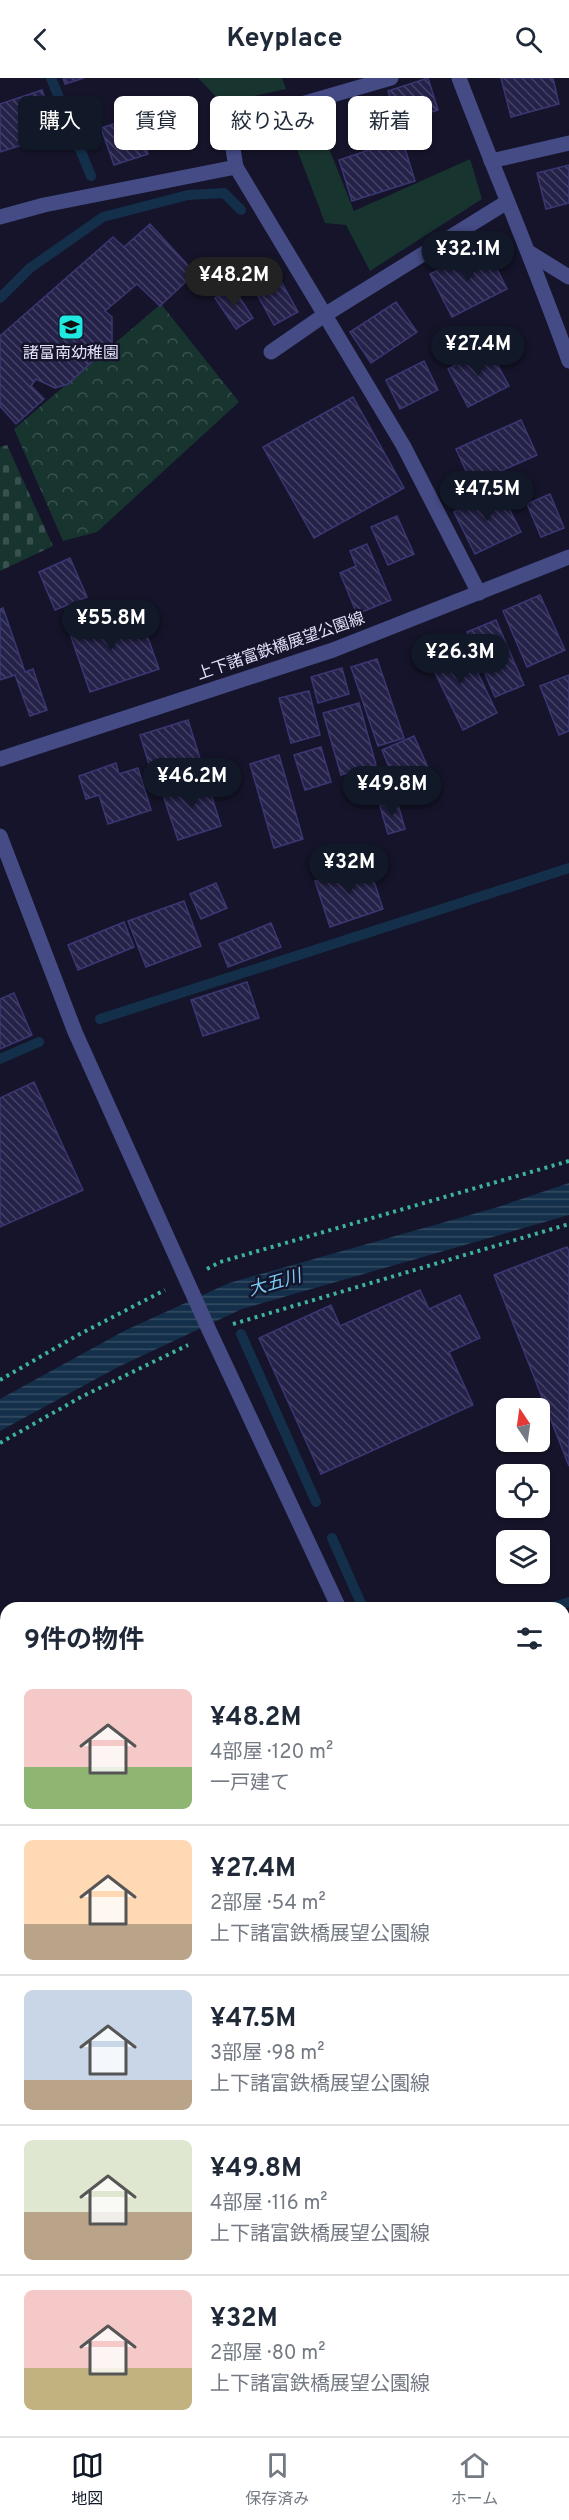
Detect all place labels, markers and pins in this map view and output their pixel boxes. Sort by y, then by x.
pin: ¥32.1M [419,231,517,282]
pin: ¥48.2M [185,257,283,308]
school or university icon: 諸富南幼稚園 [56,312,86,342]
pin: ¥27.4M [429,326,527,377]
place label: 諸富南幼稚園 [23,344,119,364]
pin: ¥47.5M [438,471,536,522]
pin: ¥55.8M [62,600,160,651]
pin: ¥26.3M [411,634,509,685]
pin: ¥46.2M [143,758,241,809]
pin: ¥49.8M [343,766,441,817]
pin: ¥32M [313,844,385,895]

